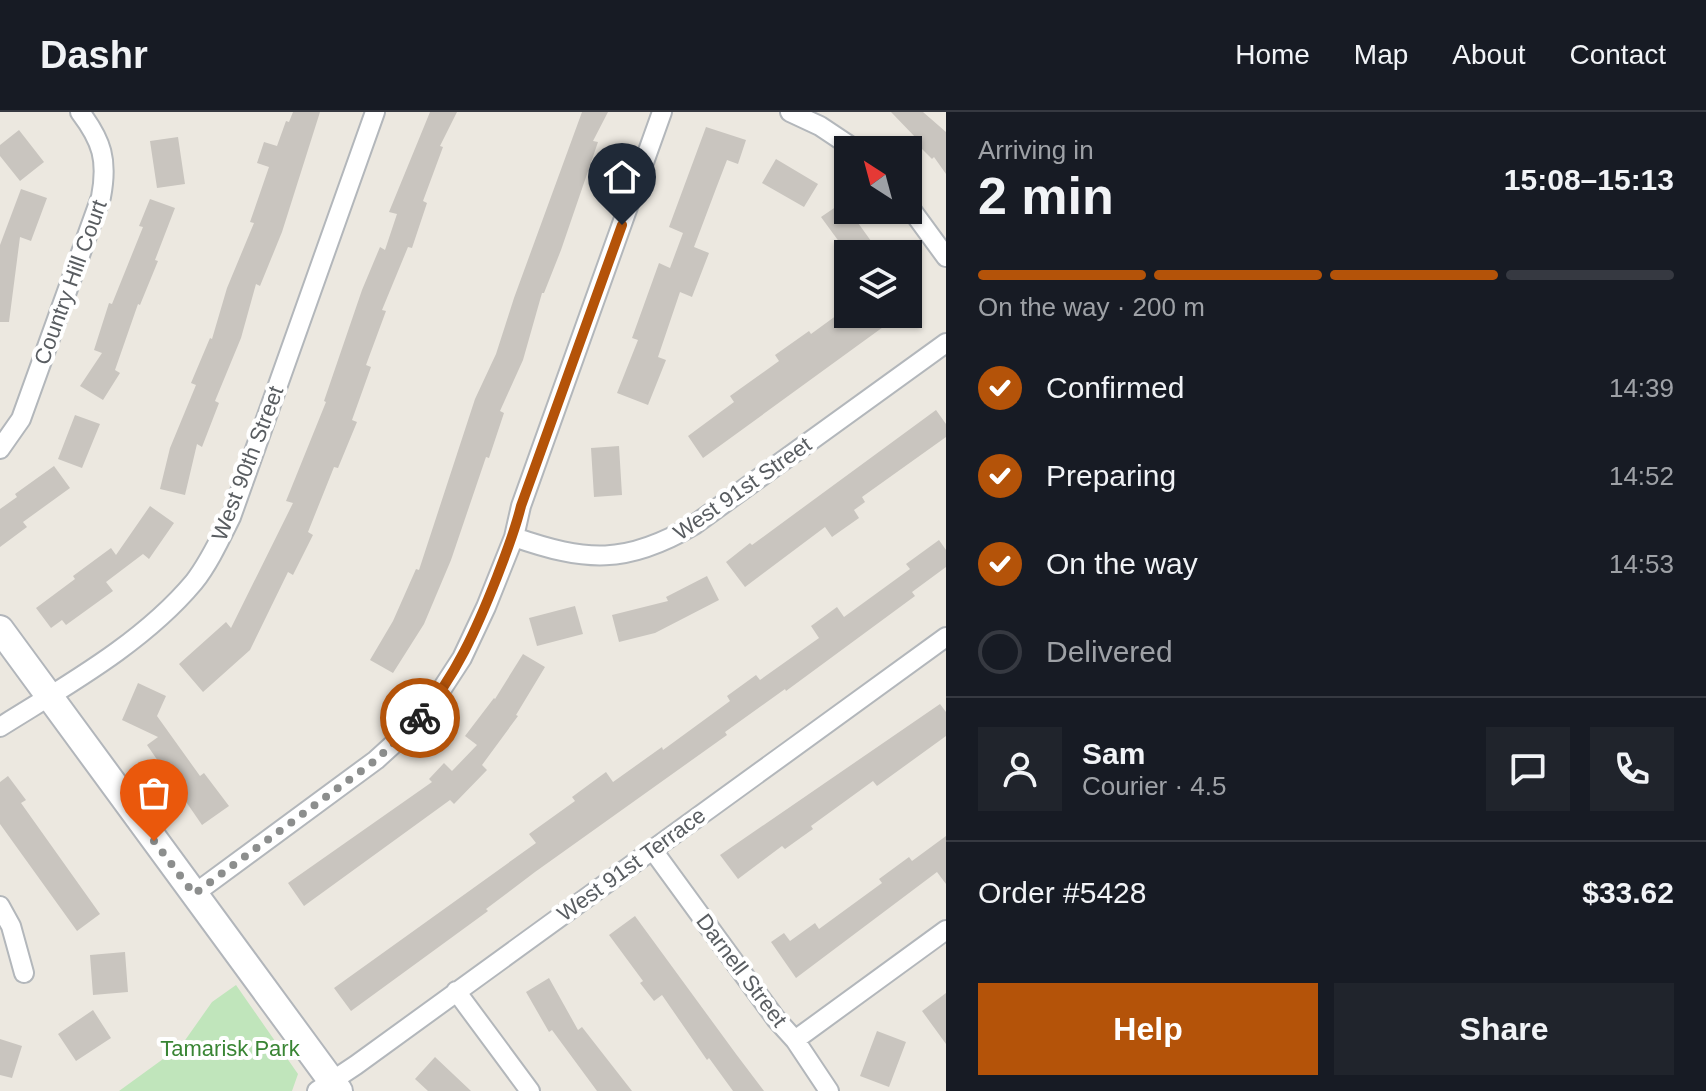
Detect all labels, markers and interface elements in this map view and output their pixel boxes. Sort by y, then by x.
text: Dashr [40,34,148,76]
text: Home [1235,39,1310,70]
text: Map [1354,39,1408,70]
text: About [1452,39,1526,70]
text: Contact [1570,39,1666,70]
text: Arriving in [978,135,1094,165]
north arrow [834,136,922,224]
map controls [834,136,922,328]
pin [588,143,656,225]
icon: home [600,155,644,199]
text: 15:08–15:13 [1504,163,1674,196]
text: 2 min [978,167,1114,225]
street label: Country Hill Court [29,196,112,368]
button: layers [834,240,922,328]
text: On the way · 200 m [978,292,1205,322]
icon: check [978,366,1022,410]
text: Confirmed [1046,371,1184,404]
text: 14:39 [1609,373,1674,403]
street label: West 90th Street [207,382,288,544]
street label: West 91st Street [669,432,816,545]
icon: check [978,454,1022,498]
text: Preparing [1046,459,1176,492]
text: 14:52 [1609,461,1674,491]
icon: check [978,542,1022,586]
text: On the way [1046,547,1198,580]
text: 14:53 [1609,549,1674,579]
text: Delivered [1046,635,1173,668]
courier [380,678,460,758]
icon: bike [398,696,442,740]
button: person [978,727,1062,811]
button: chat [1486,727,1570,811]
button: phone [1590,727,1674,811]
text: Sam [1082,737,1145,770]
pin [120,759,188,841]
icon: bag [132,771,176,815]
text: Courier · 4.5 [1082,771,1227,801]
street label: West 91st Terrace [553,802,710,926]
text: Order #5428 [978,876,1146,909]
text: $33.62 [1582,876,1674,909]
street label: Darnell Street [691,909,792,1032]
button: Help [978,983,1318,1075]
button: Share [1334,983,1674,1075]
park label: Tamarisk Park [160,1036,301,1061]

